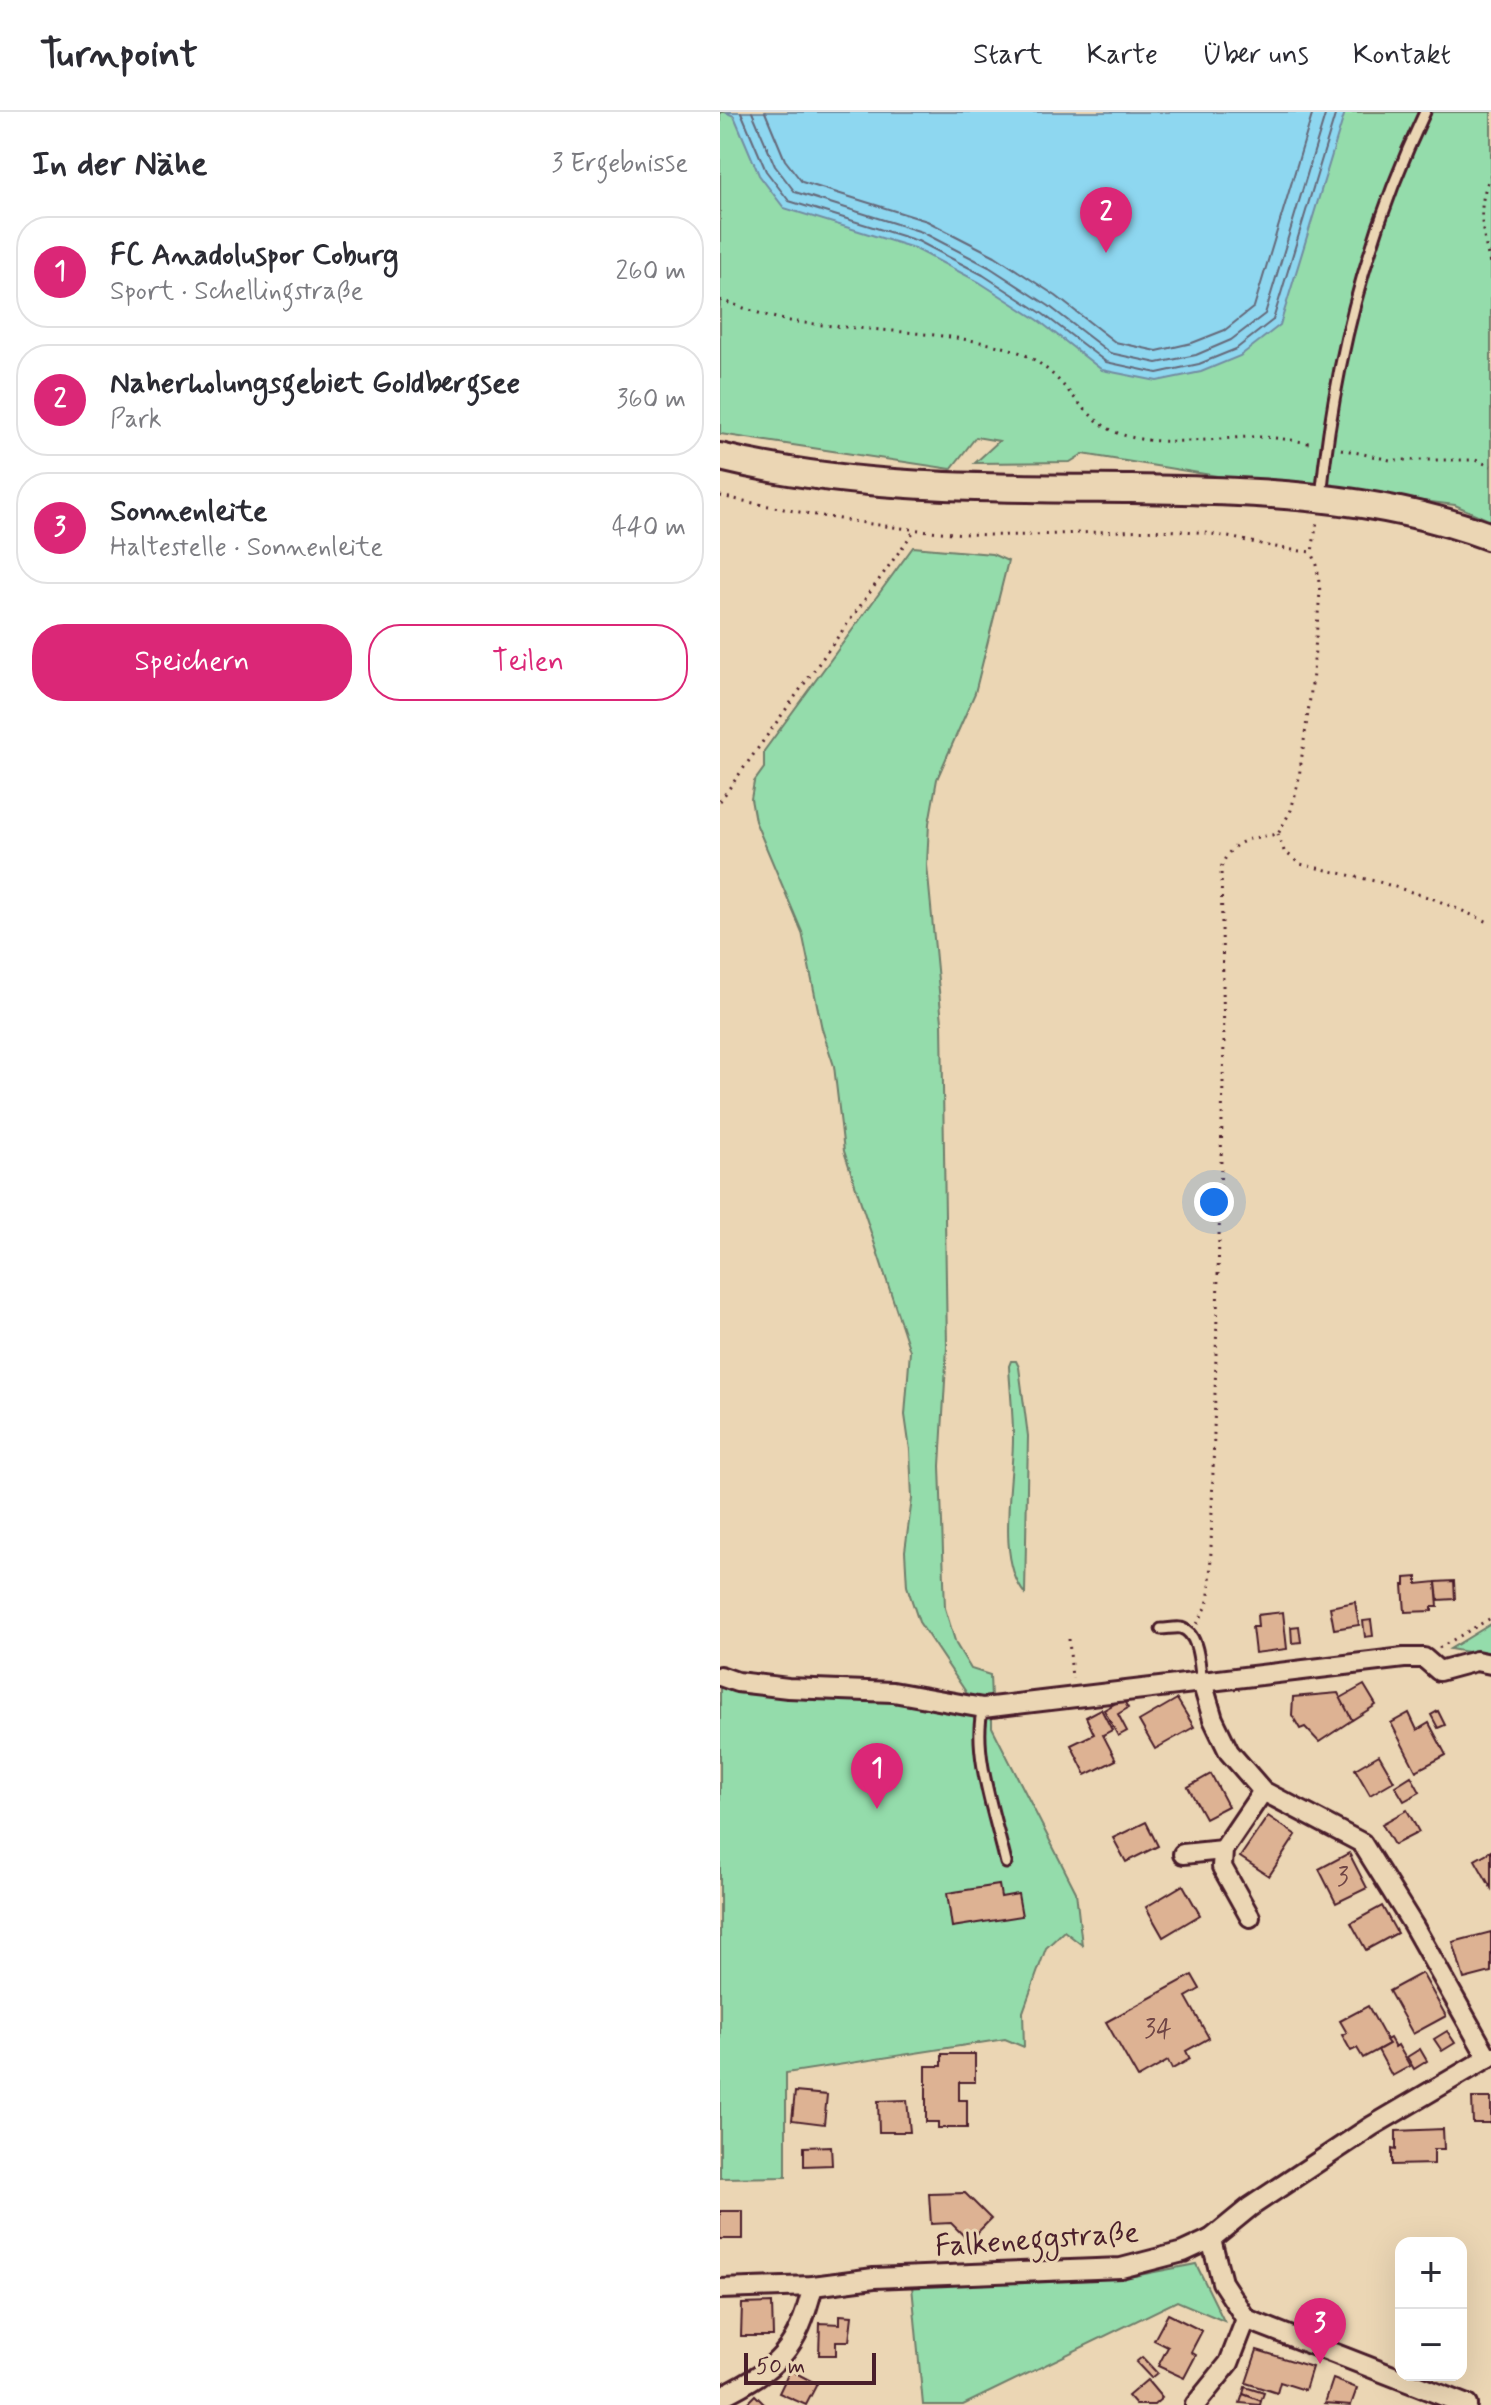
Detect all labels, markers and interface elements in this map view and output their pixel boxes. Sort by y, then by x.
text: Turnpoint [40,31,198,80]
text: Start [973,37,1042,74]
text: Karte [1086,37,1158,74]
text: Über uns [1202,37,1309,74]
text: Kontakt [1353,37,1451,74]
text: In der Nähe [32,142,207,187]
text: 3 Ergebnisse [551,147,688,181]
pin: 2 [1080,187,1132,253]
text: FC Anadoluspor Coburg [110,236,399,275]
text: 1 [54,255,66,289]
text: 260 m [616,255,686,289]
text: Sport · Schellingstraße [110,275,363,309]
text: Naherholungsgebiet Goldbergsee [110,364,520,403]
text: 2 [54,383,66,417]
text: 360 m [617,383,686,417]
text: Park [110,403,162,437]
text: Sonnenleite [110,492,267,531]
text: 3 [54,511,66,545]
text: 440 m [612,511,686,545]
text: Haltestelle · Sonnenleite [110,531,383,565]
button: Speichern [32,624,352,701]
button: Teilen [368,624,688,701]
your location [1194,1182,1234,1222]
pin: 1 [851,1743,903,1809]
house number: 3 [1337,1861,1349,1895]
house number: 34 [1144,2013,1172,2047]
street label: Falkeneggstraße [934,2213,1140,2270]
map controls [1395,2237,1467,2381]
button: + [1395,2237,1467,2309]
pin: 3 [1294,2298,1346,2364]
button: − [1395,2309,1467,2381]
scale bar [744,2349,876,2385]
text: 50 m [756,2353,805,2381]

